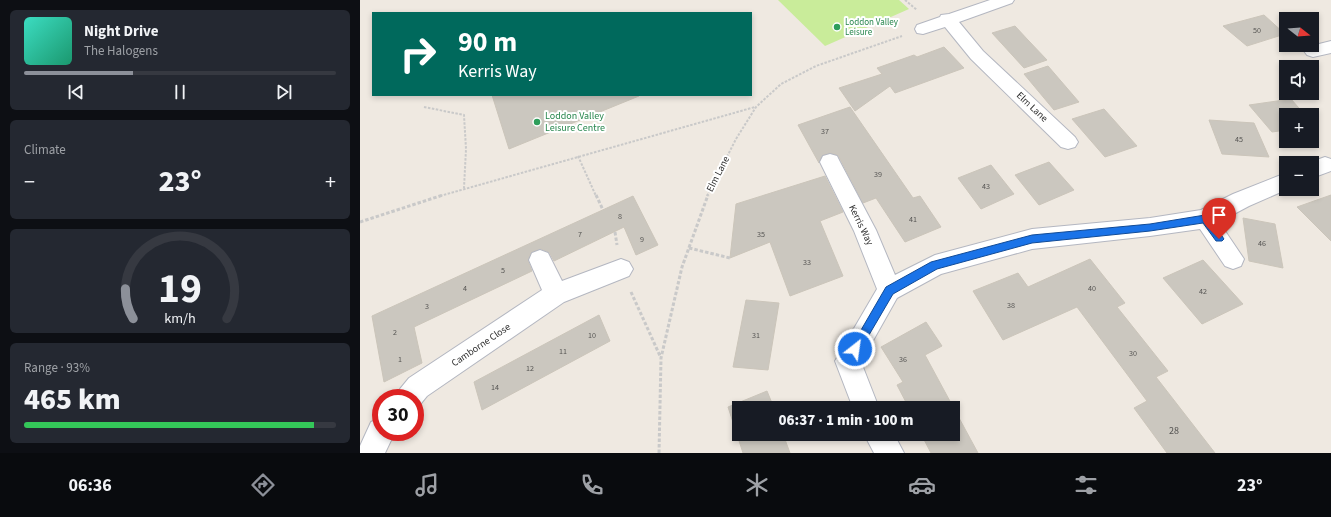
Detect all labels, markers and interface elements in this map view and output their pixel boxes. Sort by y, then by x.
north arrow [1279,12,1319,52]
map controls [1279,12,1319,196]
place label: Loddon Valley Leisure [845,16,899,39]
text: Night Drive [84,21,159,42]
text: 90 m [458,22,517,62]
marker: Loddon Valley Leisure [832,22,842,32]
house number: 50 [1253,25,1261,36]
icon: right [392,28,444,80]
text: The Halogens [84,42,158,60]
text: Kerris Way [458,59,537,84]
button: sound [1279,60,1319,100]
icon: previous [65,81,87,103]
icon: pause [169,81,191,103]
icon: next [273,81,295,103]
street label: Elm Lane [1013,89,1051,125]
button: + [1279,108,1319,148]
place label: Loddon Valley Leisure Centre [545,109,605,135]
marker: Loddon Valley Leisure Centre [532,117,542,127]
house number: 37 [821,126,829,137]
house number: 45 [1235,134,1243,145]
text: Climate [24,141,66,159]
street label: Elm Lane [703,154,733,194]
button: − [1279,156,1319,196]
text: 23° [158,160,202,203]
text: − [24,166,35,198]
text: + [325,166,336,198]
house number: 39 [874,169,882,180]
house number: 43 [982,181,990,192]
pin [1202,198,1236,239]
street label: Kerris Way [845,202,877,248]
icon: arrive [1208,204,1230,226]
house number: 8 [618,211,622,222]
house number: 41 [909,214,917,225]
house number: 7 [578,229,582,240]
house number: 35 [757,229,765,240]
house number: 9 [640,234,644,245]
house number: 46 [1258,238,1266,249]
house number: 33 [803,257,811,268]
text: 19 [158,259,202,319]
house number: 5 [501,265,505,276]
house number: 4 [463,283,467,294]
house number: 40 [1088,283,1096,294]
house number: 42 [1199,286,1207,297]
house number: 38 [1007,300,1015,311]
house number: 3 [425,301,429,312]
text: km/h [164,308,196,329]
street label: Camborne Close [449,320,513,370]
house number: 2 [393,327,397,338]
position arrow [834,328,876,370]
house number: 10 [588,330,596,341]
house number: 31 [752,330,760,341]
house number: 11 [559,346,567,357]
house number: 30 [1129,348,1137,359]
house number: 1 [398,354,402,365]
house number: 36 [899,354,907,365]
text: Range · 93% [24,359,90,377]
house number: 12 [526,363,534,374]
text: 465 km [24,378,121,421]
house number: 14 [491,382,499,393]
speed limit sign: 30 [372,389,424,441]
text: 06:37 · 1 min · 100 m [779,410,913,431]
house number: 28 [1169,424,1179,438]
icon: directions [249,471,277,499]
icon: music [413,471,441,499]
icon: phone [578,471,606,499]
icon: climate [743,471,771,499]
icon: car [908,471,936,499]
icon: filters [1072,471,1100,499]
text: 06:36 [68,473,112,498]
text: 23° [1237,473,1263,498]

